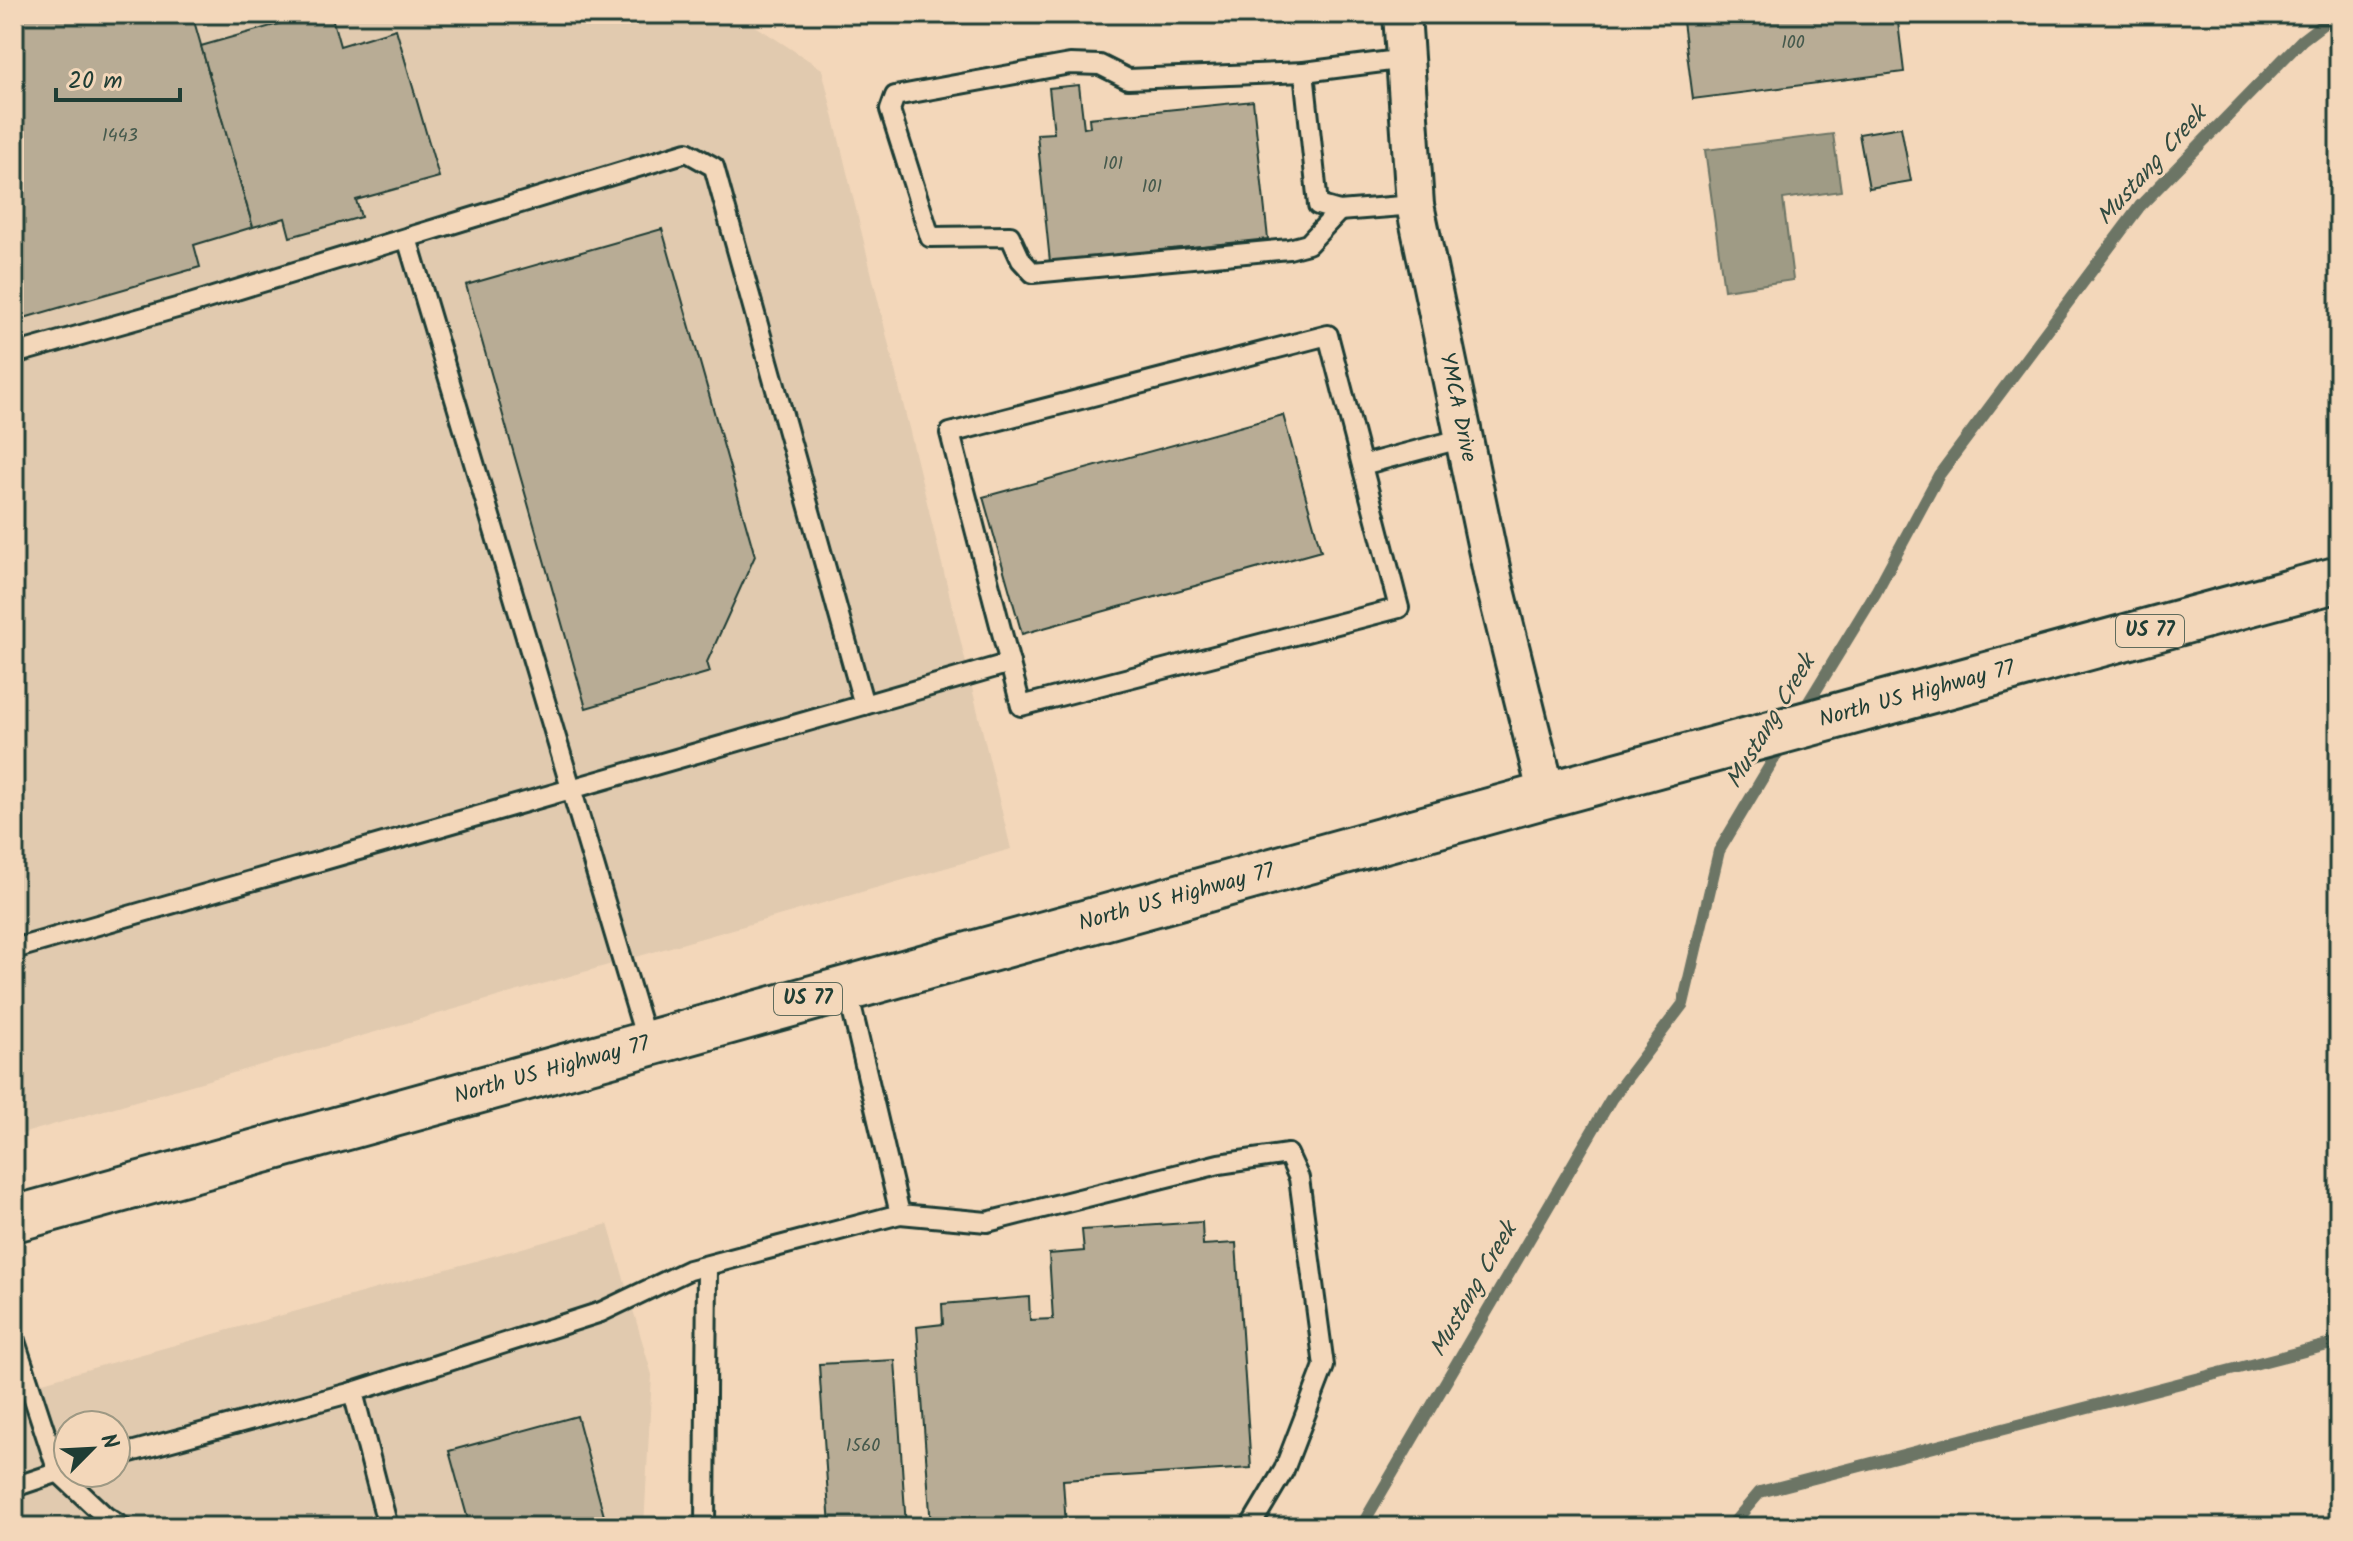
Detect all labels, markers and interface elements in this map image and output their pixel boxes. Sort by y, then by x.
house number: 100 [1781,29,1805,58]
scale bar [56,52,180,102]
text: 20 m [68,62,123,101]
water label: Mustang Creek [2087,94,2219,235]
house number: 1443 [102,122,138,151]
house number: 101 [1103,150,1123,179]
house number: 101 [1142,173,1162,202]
street label: YMCA Drive [1429,349,1486,465]
road number: US 77 [2116,615,2184,647]
water label: Mustang Creek [1716,644,1828,796]
street label: North US Highway 77 [1815,650,2020,738]
street label: North US Highway 77 [1074,854,1279,941]
road number: US 77 [774,983,842,1015]
street label: North US Highway 77 [450,1026,655,1114]
water label: Mustang Creek [1420,1212,1530,1365]
north arrow [52,1409,132,1489]
text: N [89,1428,127,1455]
house number: 1560 [846,1432,880,1461]

